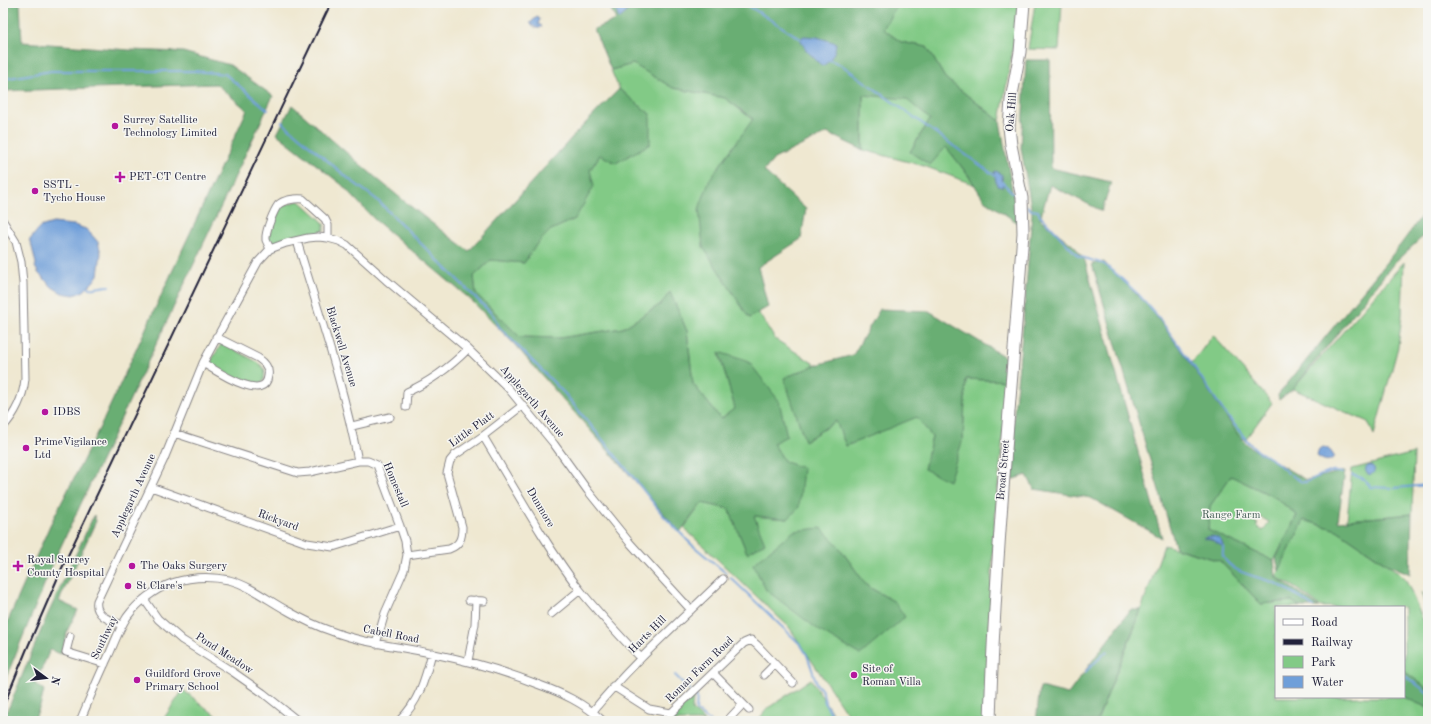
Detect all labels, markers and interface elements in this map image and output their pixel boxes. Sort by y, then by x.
street label: Oak Hill [1005,92,1019,132]
place label: Surrey Satellite Technology Limited [123,115,218,139]
marker: Surrey Satellite Technology Limited [110,121,120,131]
marker: PET-CT Centre [114,171,126,183]
place label: PET-CT Centre [129,172,206,183]
place label: SSTL - Tycho House [43,180,105,204]
marker: SSTL - Tycho House [30,186,40,196]
street label: Blackwell Avenue [324,305,358,389]
street label: Applegarth Avenue [498,364,566,440]
marker: IDBS [40,407,50,417]
place label: IDBS [53,407,81,418]
street label: Little Platt [447,410,497,450]
place label: PrimeVigilance Ltd [34,437,107,461]
street label: Broad Street [996,439,1012,501]
marker: PrimeVigilance Ltd [21,443,31,453]
street label: Applegarth Avenue [110,452,158,540]
street label: Homestall [381,461,409,509]
street label: Dunmore [524,486,556,530]
street label: Rickyard [256,509,300,534]
park label: Range Farm [1202,510,1261,521]
place label: Royal Surrey County Hospital [27,555,104,579]
marker: Royal Surrey County Hospital [12,560,24,572]
marker: The Oaks Surgery [127,561,137,571]
place label: The Oaks Surgery [140,561,227,572]
marker: St Clare's [123,581,133,591]
place label: St Clare's [136,581,183,592]
legend [1275,606,1405,698]
street label: Southway [90,614,120,662]
street label: Harts Hill [627,614,669,656]
text: Road [1311,617,1338,629]
street label: Cabell Road [362,624,420,646]
street label: Pond Meadow [193,631,255,677]
street label: Roman Farm Road [664,635,736,705]
text: Railway [1311,637,1354,649]
text: Park [1311,657,1336,669]
north arrow [26,658,66,698]
place label: Site of Roman Villa [862,664,921,688]
place label: Guildford Grove Primary School [145,669,221,693]
marker: Site of Roman Villa [849,670,859,680]
text: N [48,675,61,686]
marker: Guildford Grove Primary School [132,675,142,685]
text: Water [1311,677,1344,689]

